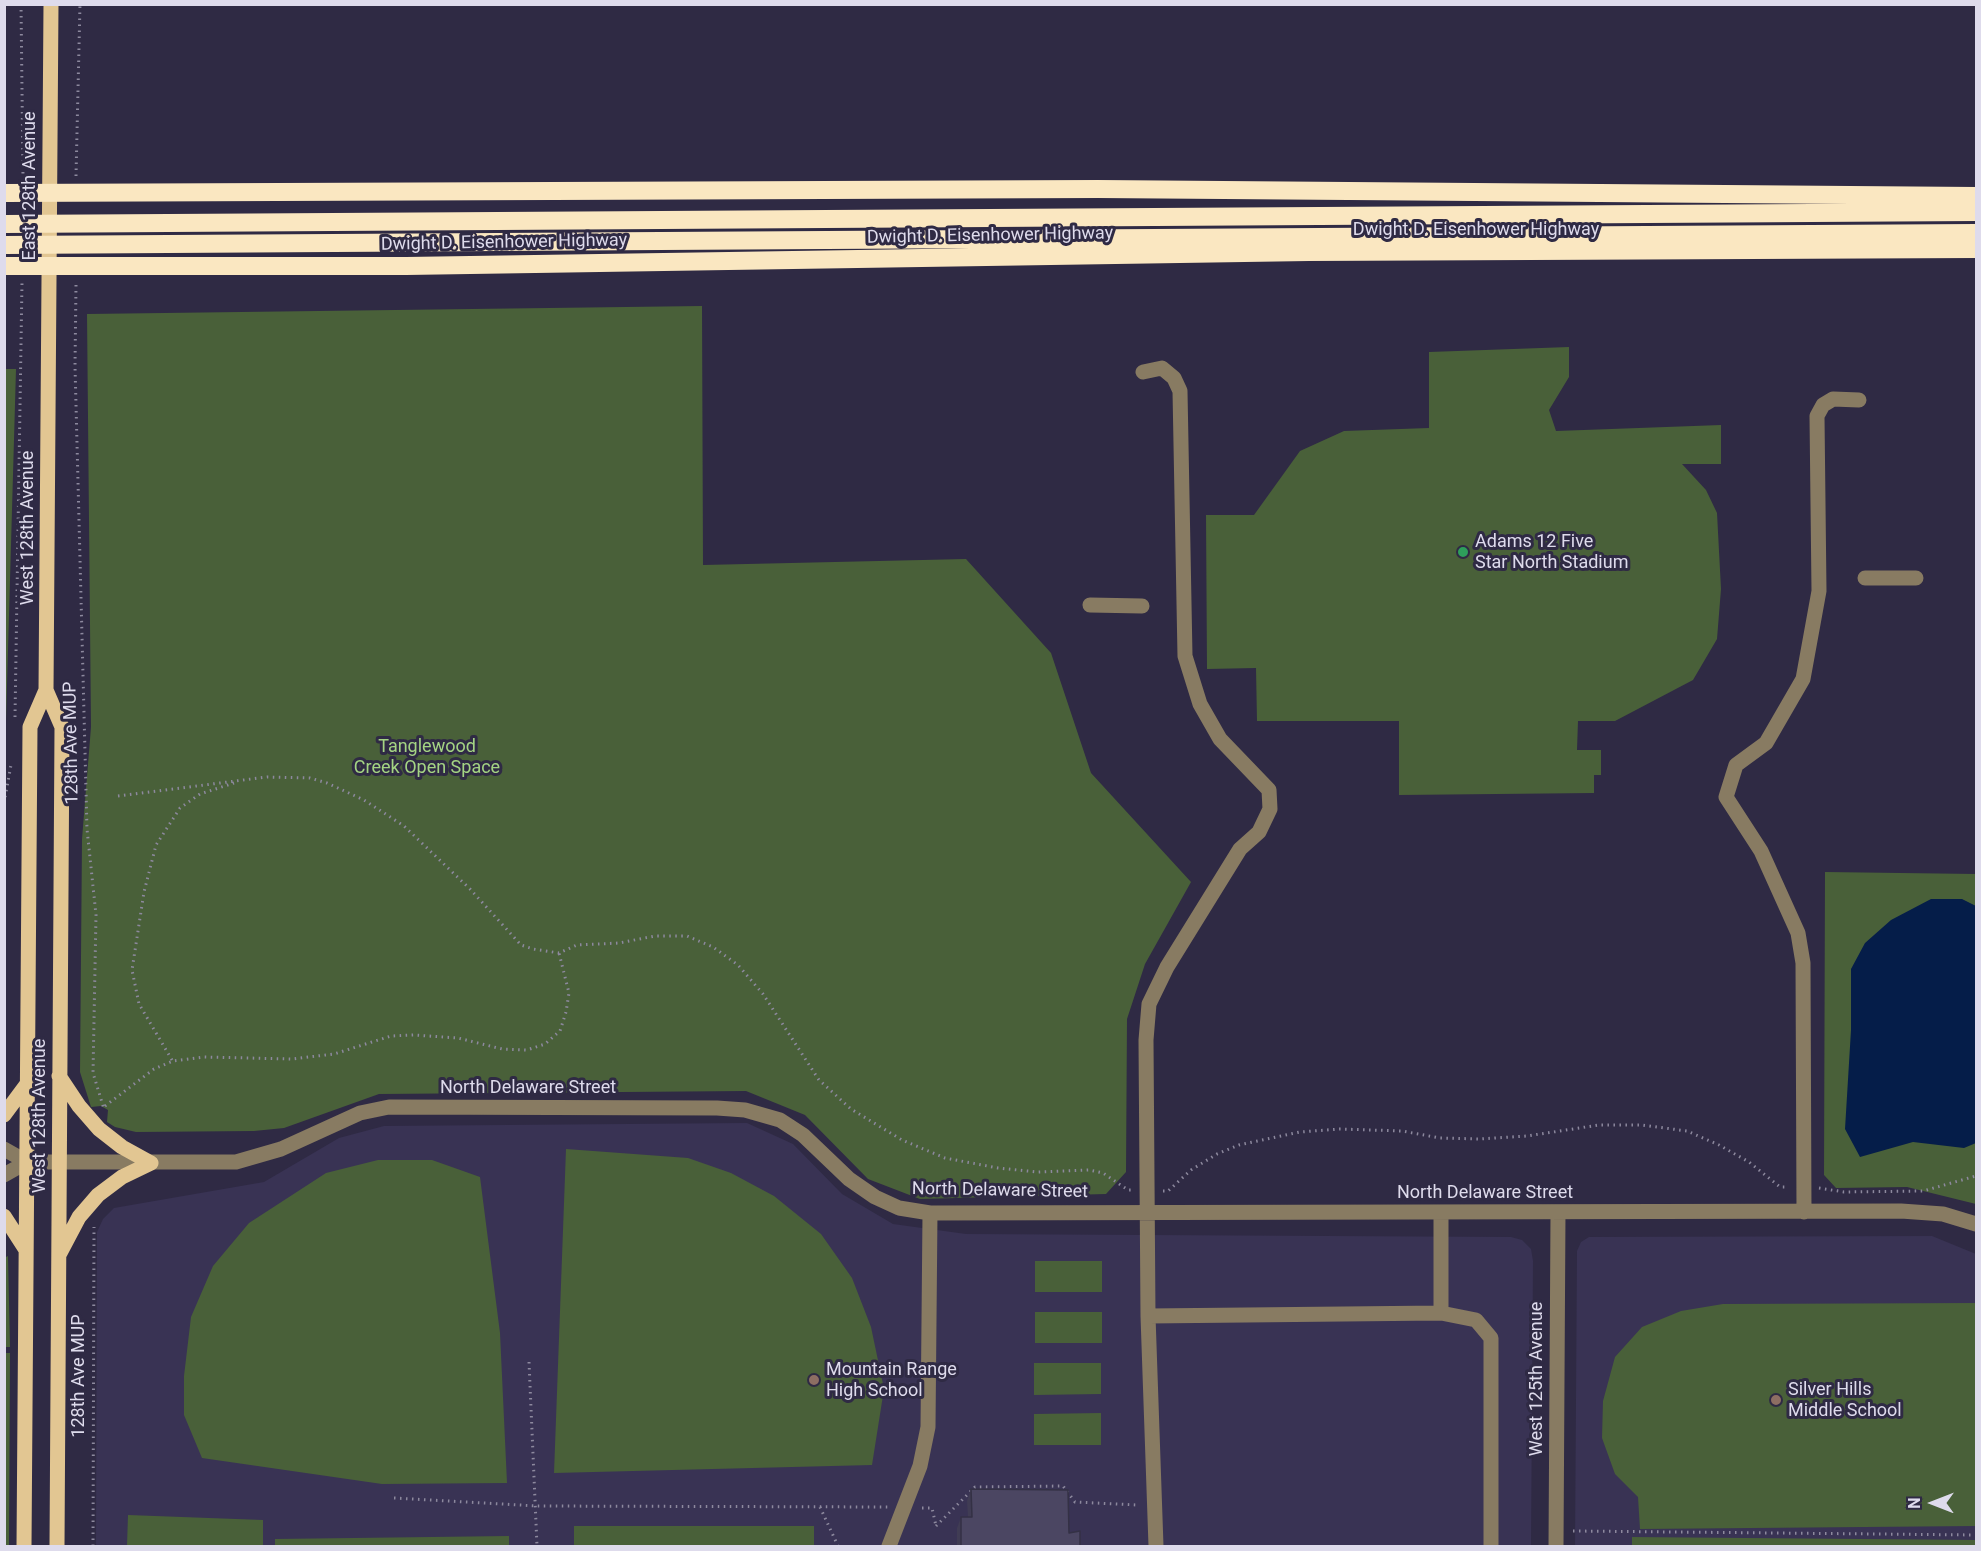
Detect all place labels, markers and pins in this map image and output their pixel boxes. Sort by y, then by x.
place label: Adams 12 Five Star North Stadium [1475,531,1628,574]
marker: Adams 12 Five Star North Stadium [1456,545,1470,559]
place label: Mountain Range High School [826,1359,957,1402]
marker: Mountain Range High School [807,1373,821,1387]
place label: Silver Hills Middle School [1788,1379,1902,1422]
marker: Silver Hills Middle School [1769,1393,1783,1407]

